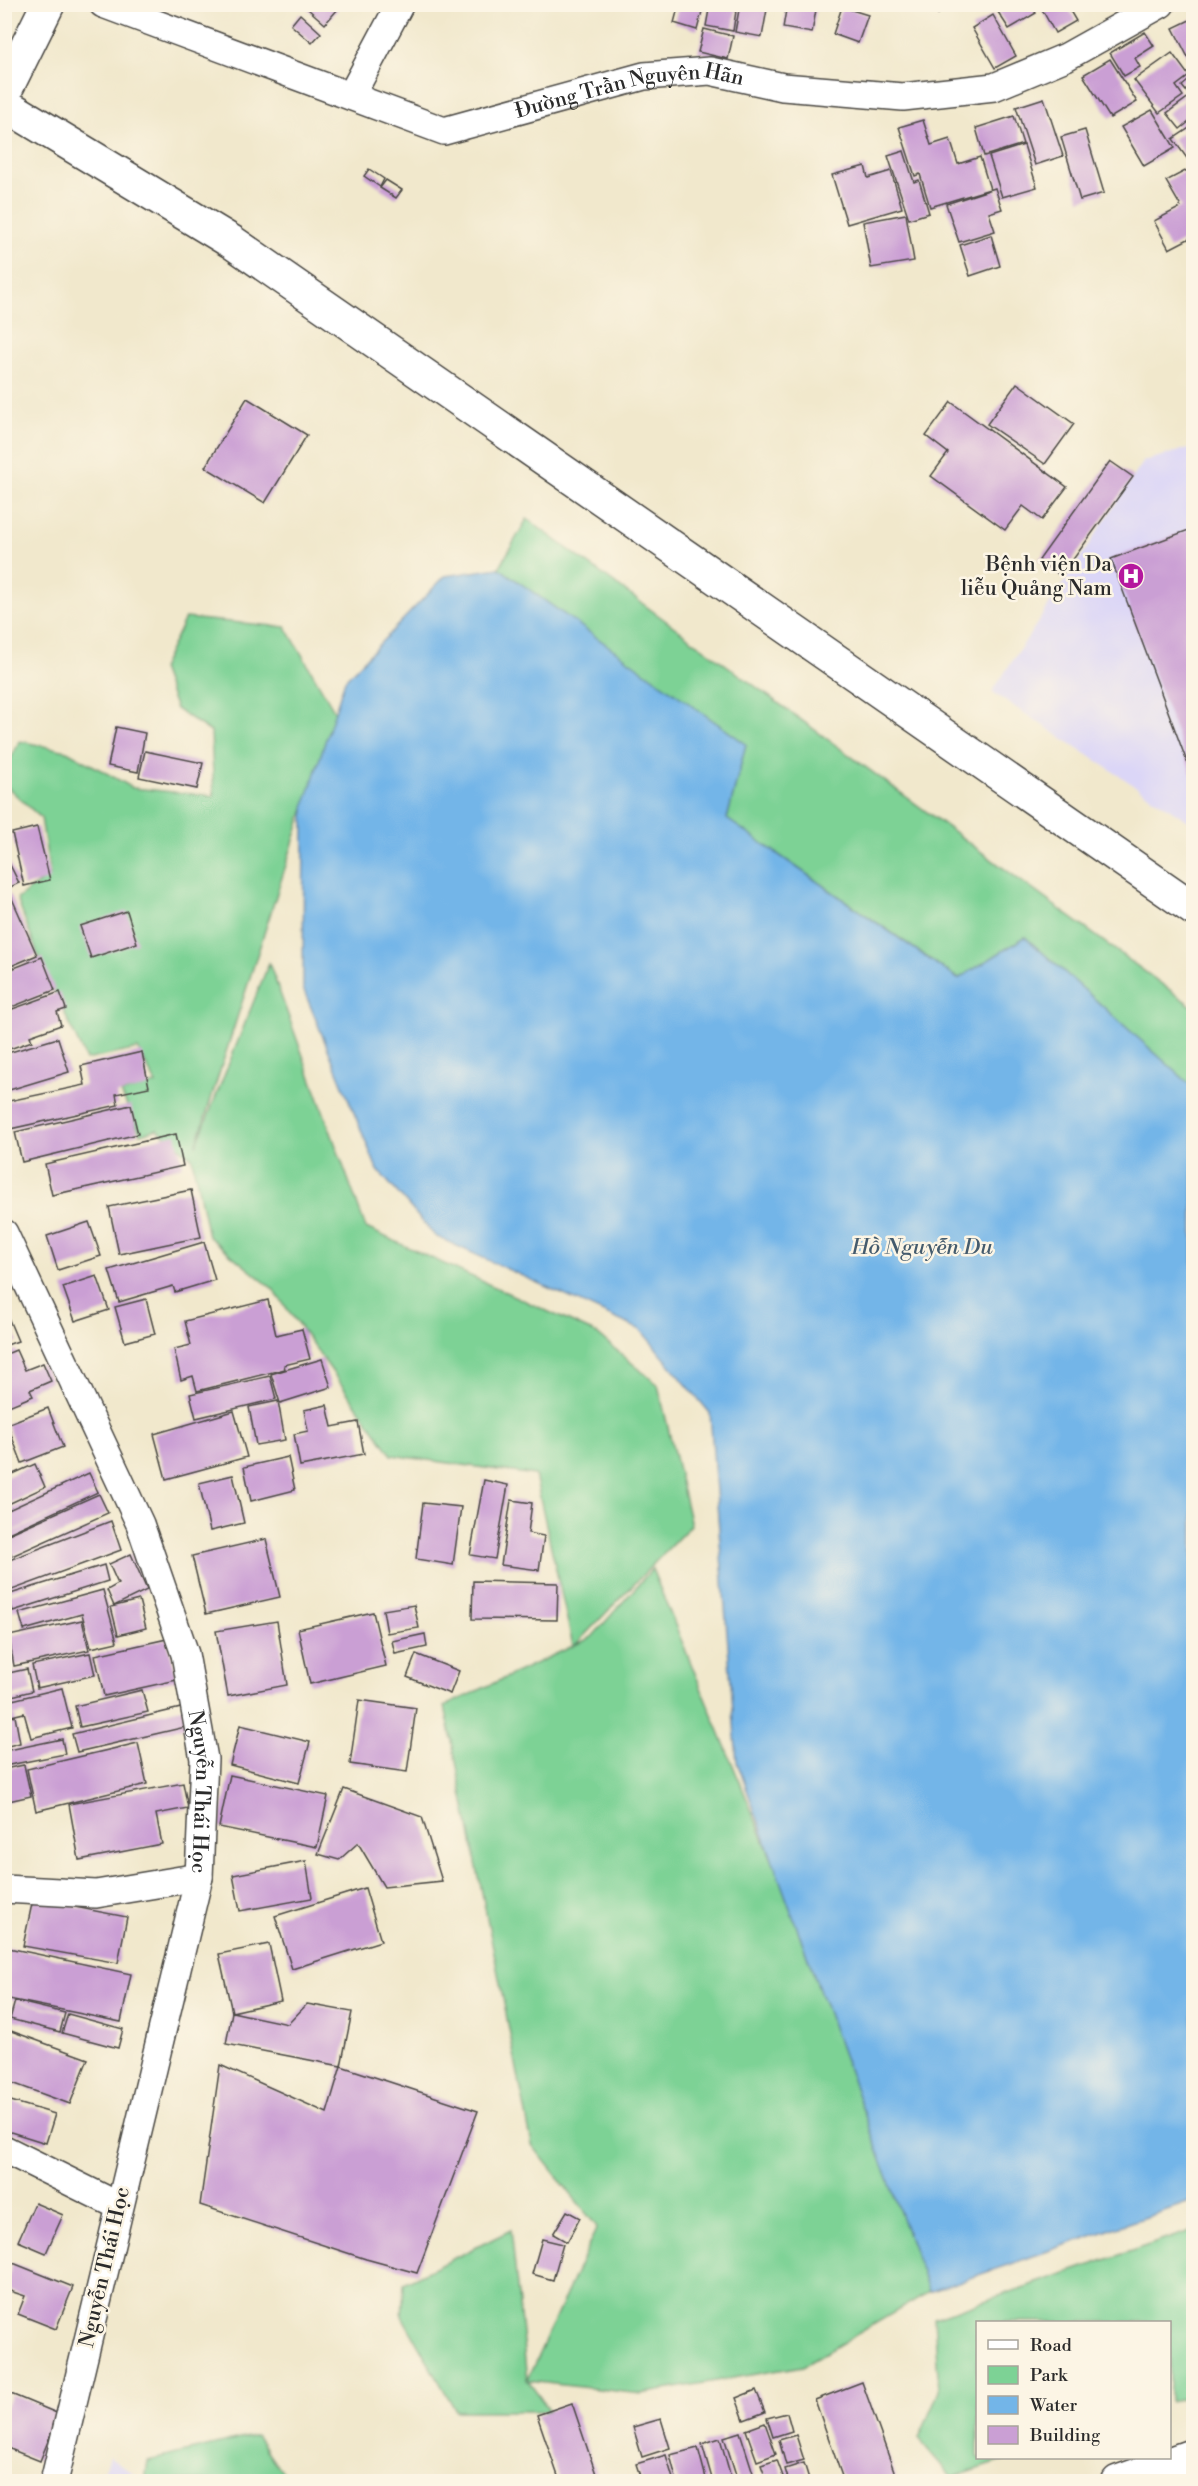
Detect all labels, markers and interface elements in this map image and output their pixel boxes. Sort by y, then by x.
street label: Đường Trần Nguyên Hãn [512,58,747,125]
place label: Bệnh viện Da liễu Quảng Nam [961,552,1112,602]
hospital icon: Bệnh viện Da liễu Quảng Nam [1116,561,1146,591]
water label: Hồ Nguyễn Du [850,1234,993,1261]
street label: Nguyễn Thái Học [181,1708,216,1874]
street label: Nguyễn Thái Học [74,2184,136,2350]
legend [976,2321,1171,2459]
text: Road [1030,2334,1073,2357]
text: Park [1030,2364,1069,2387]
text: Water [1029,2394,1078,2417]
text: Building [1029,2424,1101,2447]

